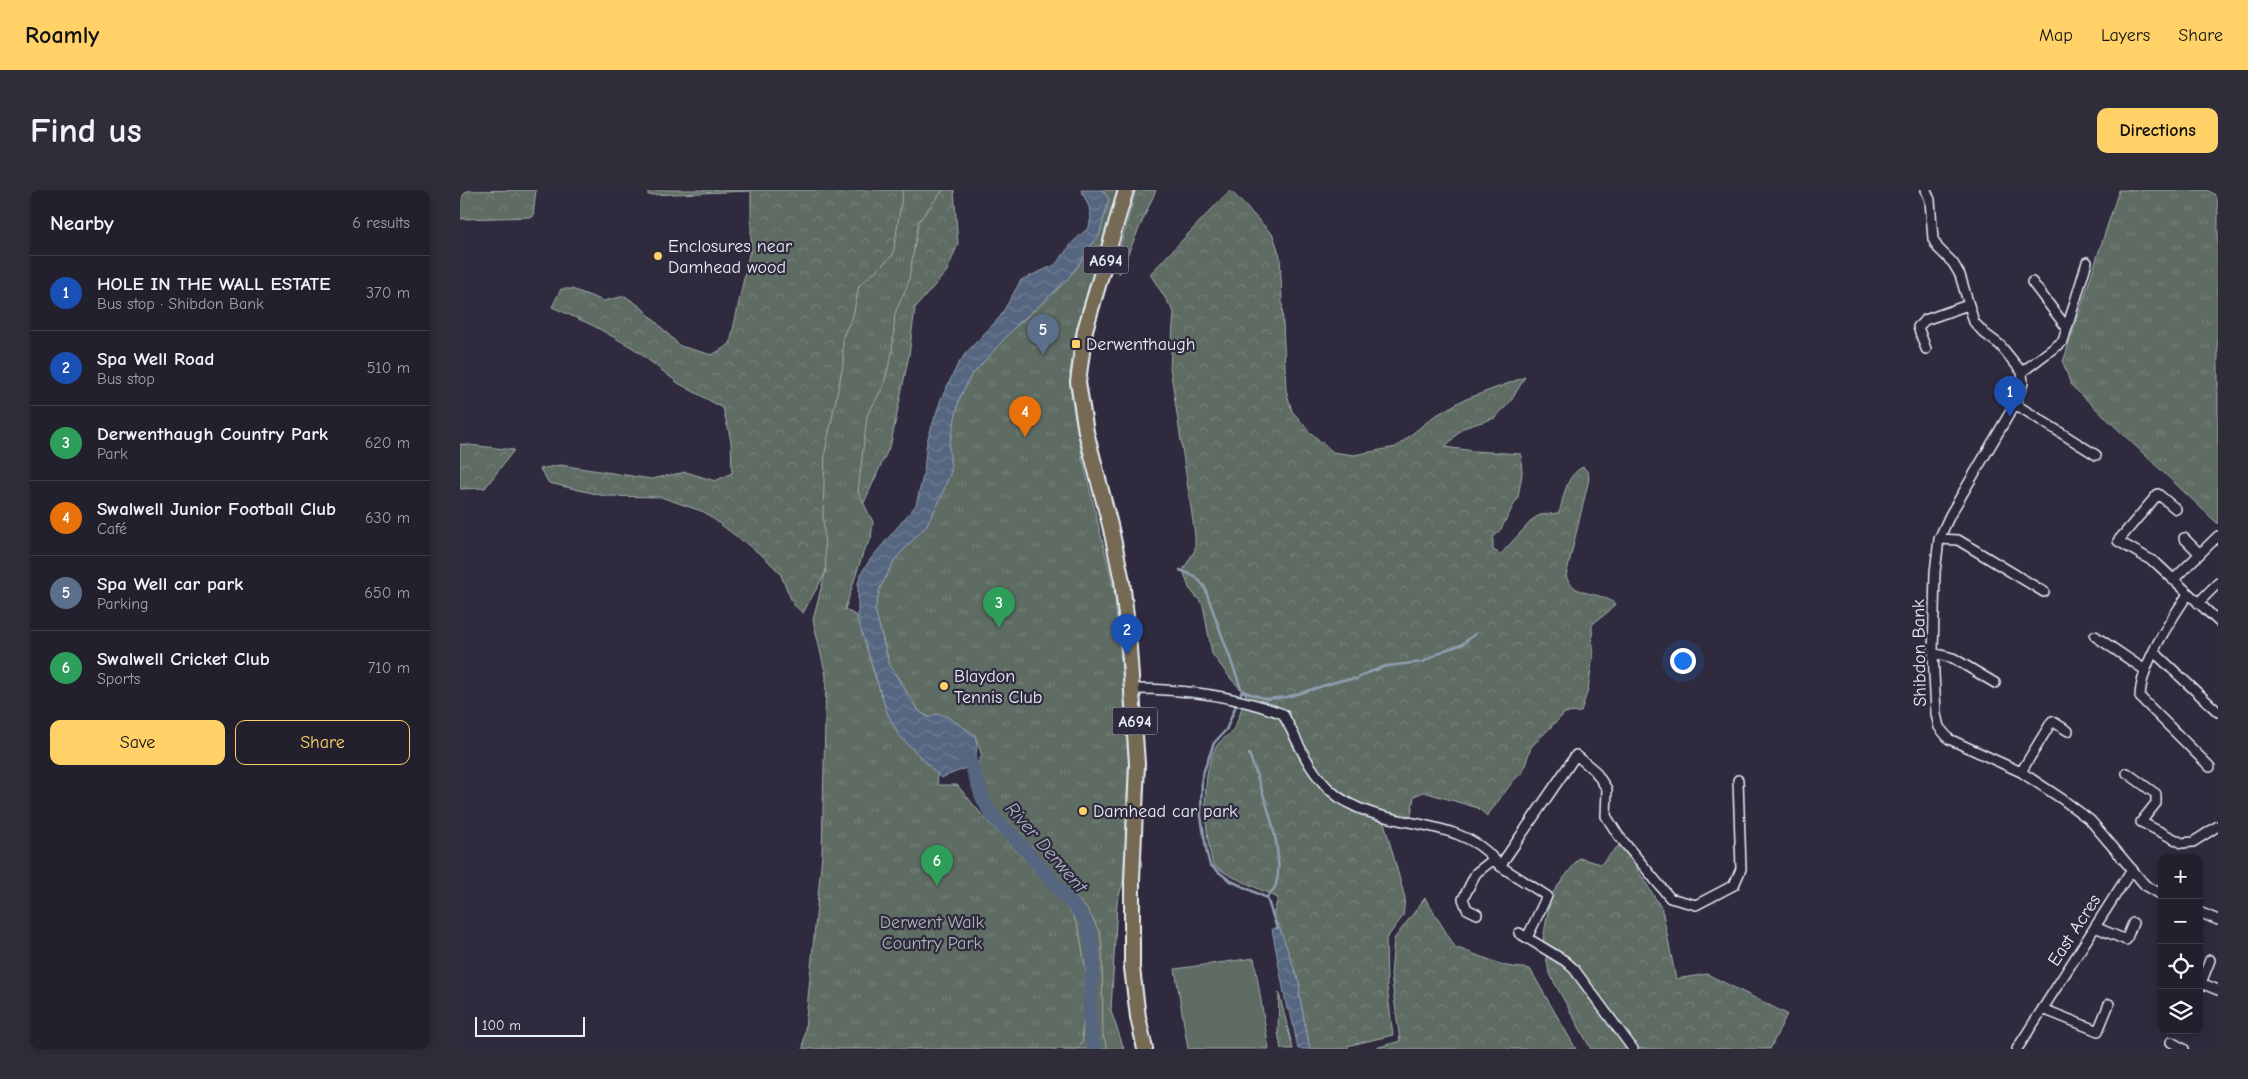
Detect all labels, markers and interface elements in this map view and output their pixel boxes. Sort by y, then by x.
text: Roamly [25,21,99,49]
text: Map [2039,25,2073,46]
text: Layers [2101,25,2150,46]
text: Share [2178,25,2223,46]
button: Directions [2097,108,2218,153]
text: Find us [30,110,142,151]
text: Nearby [50,211,114,235]
text: 6 results [352,214,410,232]
place label: Enclosures near Damhead wood [668,236,793,278]
road number: A694 [1084,246,1128,274]
marker: Enclosures near Damhead wood [652,250,664,262]
text: HOLE IN THE WALL ESTATE [97,273,331,295]
text: 1 [63,284,69,302]
text: 370 m [366,284,410,302]
text: Bus stop · Shibdon Bank [97,295,264,313]
pin: 5 [1027,314,1059,355]
place label: Derwenthaugh [1086,334,1195,355]
marker: Derwenthaugh [1070,338,1082,350]
text: Spa Well Road [97,348,214,370]
text: 2 [62,359,70,377]
text: 510 m [367,359,410,377]
text: Bus stop [97,370,155,388]
pin: 1 [1994,376,2026,417]
pin: 4 [1009,396,1041,437]
text: Derwenthaugh Country Park [97,423,328,445]
text: 3 [62,434,70,452]
text: 620 m [365,434,410,452]
text: Park [97,445,128,463]
text: Swalwell Junior Football Club [97,498,336,520]
text: 4 [62,509,70,527]
text: 630 m [365,509,410,527]
text: Café [97,520,127,538]
text: Spa Well car park [97,573,243,595]
text: 5 [62,584,70,602]
text: 650 m [364,584,410,602]
pin: 3 [983,587,1015,628]
text: Parking [97,595,149,613]
street label: Shibdon Bank [1908,599,1931,707]
pin: 2 [1111,614,1143,655]
text: Swalwell Cricket Club [97,648,270,670]
your location [1670,648,1696,674]
text: 6 [62,659,70,677]
text: 710 m [368,659,410,677]
place label: Blaydon Tennis Club [954,666,1042,708]
text: Sports [97,670,140,688]
marker: Blaydon Tennis Club [938,680,950,692]
road number: A694 [1112,708,1158,734]
button: Save [50,720,225,765]
button: Share [235,720,410,765]
water label: River Derwent [1001,798,1093,899]
place label: Damhead car park [1093,801,1238,822]
marker: Damhead car park [1077,805,1089,817]
pin: 6 [921,845,953,886]
map controls [2158,854,2203,1034]
button: + [2158,854,2203,899]
street label: East Acres [2043,890,2105,970]
button: − [2158,899,2203,944]
park label: Derwent Walk Country Park [880,912,984,954]
button: locate [2158,944,2203,989]
button: layers [2158,989,2203,1034]
scale bar [475,1014,585,1037]
text: 100 m [482,1017,521,1034]

